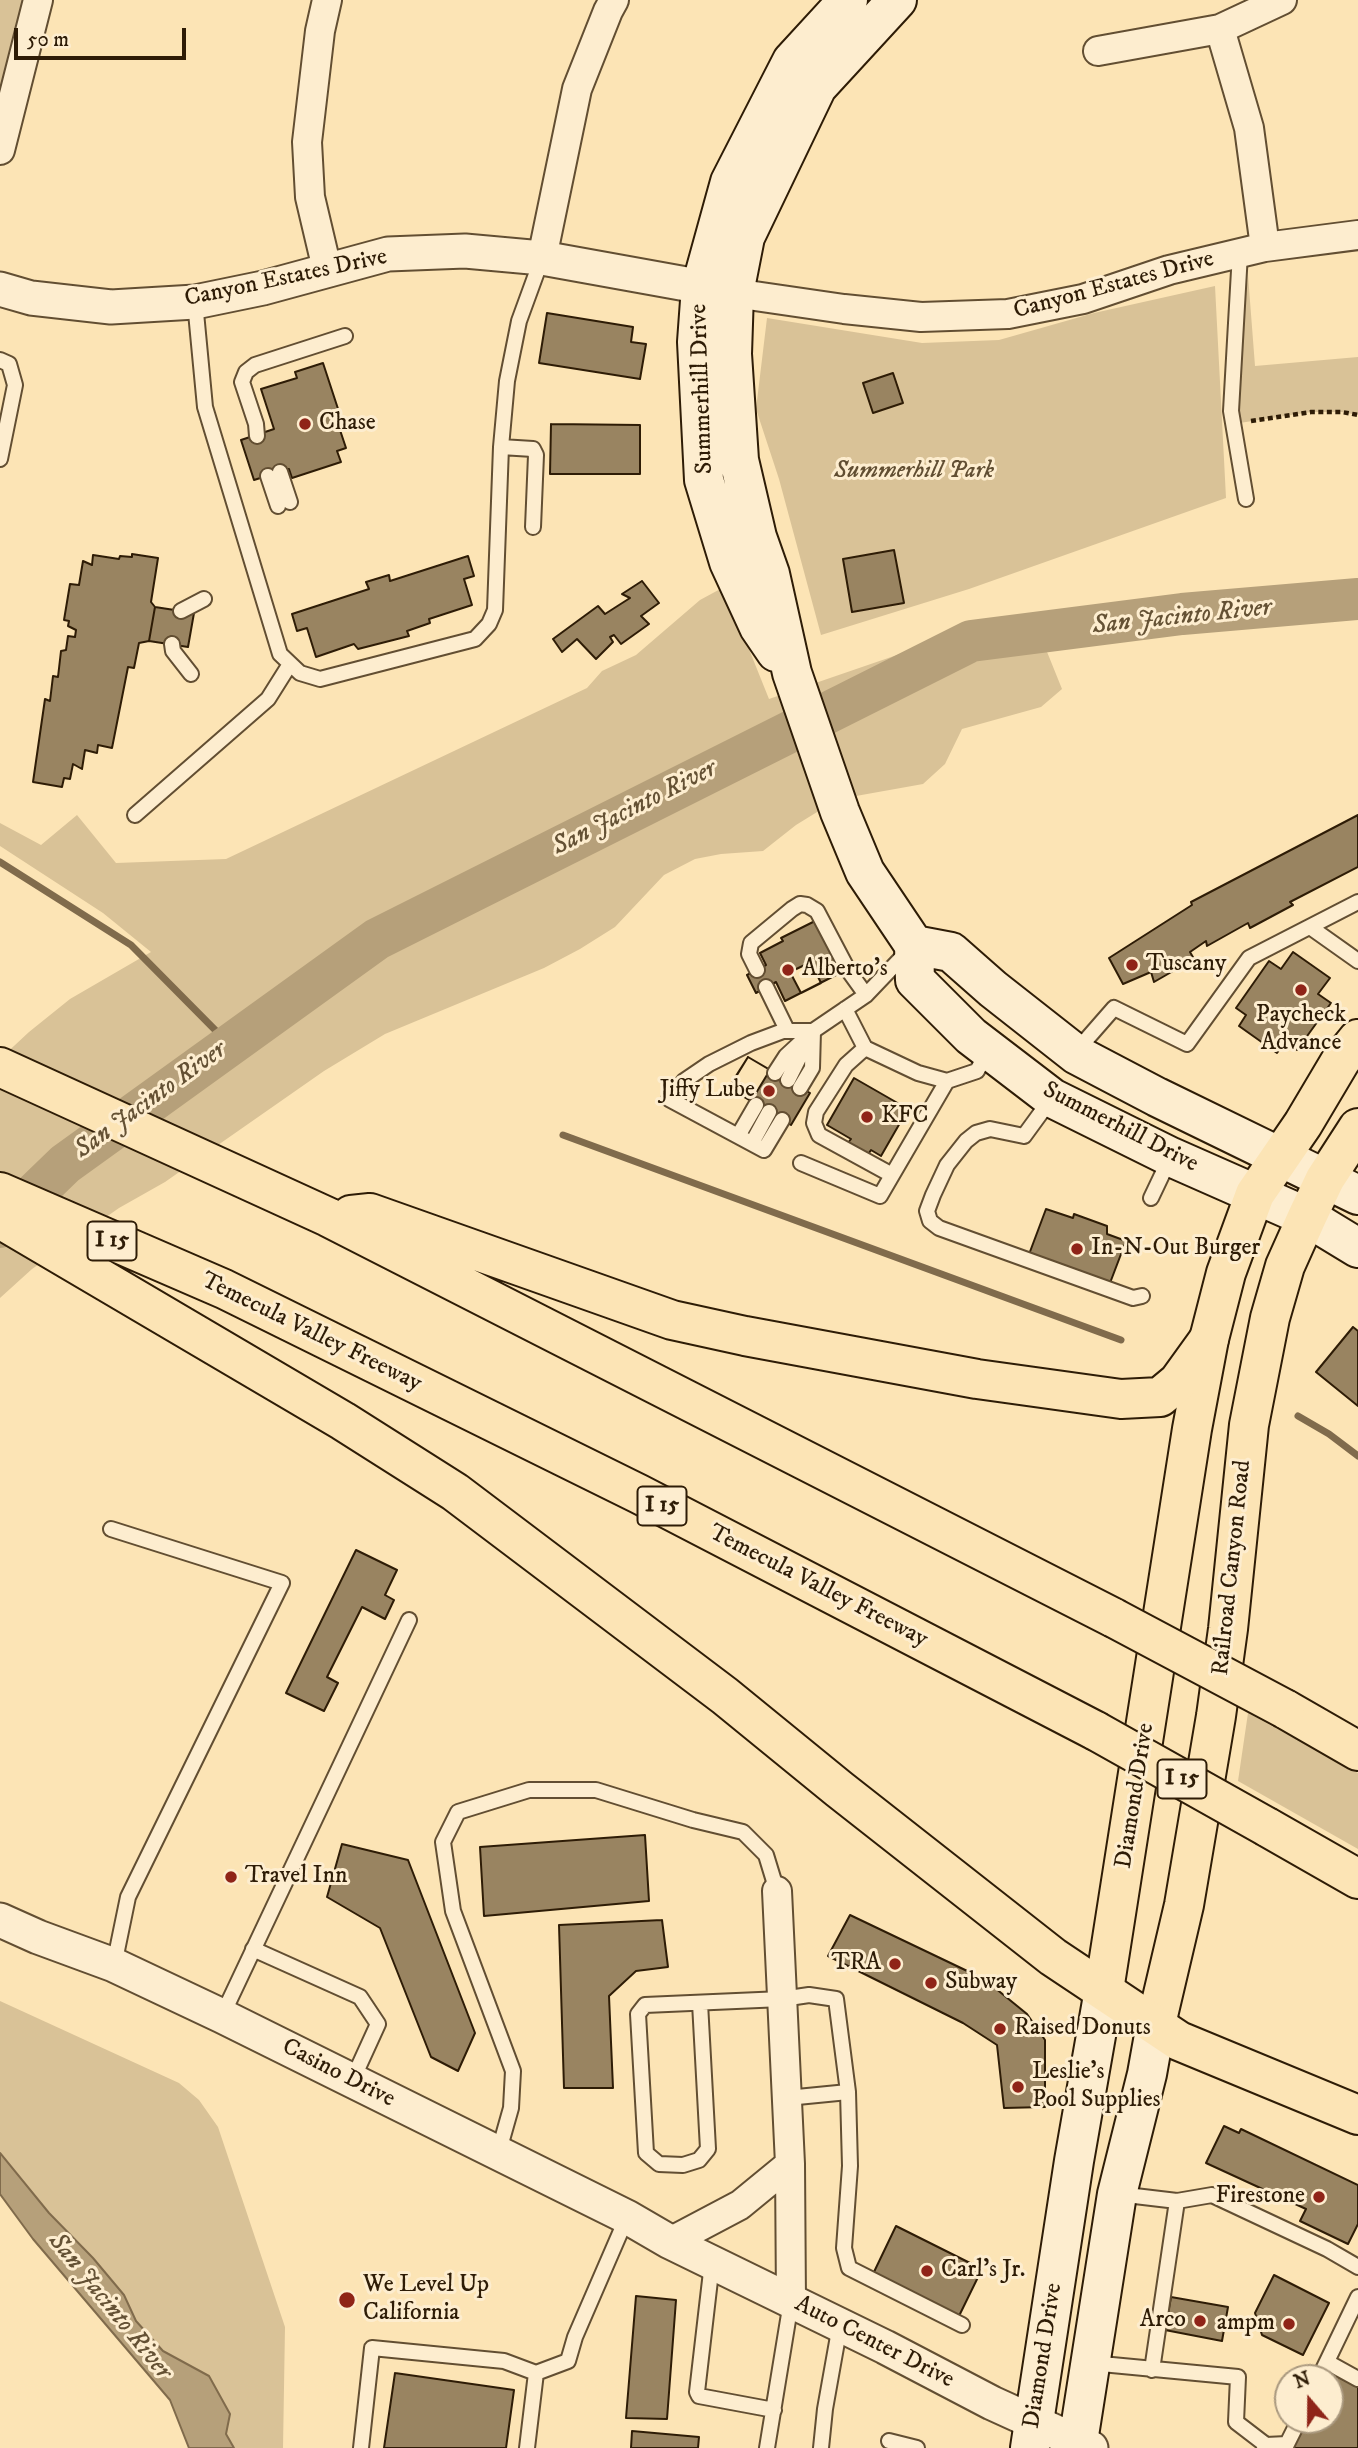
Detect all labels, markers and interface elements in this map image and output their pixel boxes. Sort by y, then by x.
scale bar [18,14,189,58]
text: 50 m [27,27,69,53]
street label: Canyon Estates Drive [182,243,390,315]
street label: Canyon Estates Drive [1011,245,1217,327]
street label: Summerhill Drive [686,303,720,475]
place label: Chase [319,410,376,438]
marker: Chase [297,416,313,432]
park label: Summerhill Park [834,458,994,486]
water label: San Jacinto River [1091,593,1273,643]
water label: San Jacinto River [548,754,722,864]
place label: Tuscany [1146,951,1226,979]
place label: Alberto's [802,956,888,984]
marker: Tuscany [1124,957,1140,973]
marker: Alberto's [780,962,796,978]
marker: Paycheck Advance [1293,982,1309,998]
place label: Paycheck Advance [1256,1002,1346,1058]
water label: San Jacinto River [69,1036,233,1166]
street label: Summerhill Drive [1037,1076,1203,1180]
place label: Jiffy Lube [660,1077,755,1105]
marker: Jiffy Lube [761,1083,777,1099]
place label: KFC [881,1103,929,1131]
marker: KFC [859,1109,875,1125]
road number: I 15 [88,1222,136,1260]
place label: In-N-Out Burger [1091,1235,1260,1263]
marker: In-N-Out Burger [1069,1241,1085,1257]
street label: Temecula Valley Freeway [196,1267,426,1399]
street label: Railroad Canyon Road [1207,1459,1259,1677]
road number: I 15 [638,1486,686,1526]
street label: Temecula Valley Freeway [704,1519,932,1655]
street label: Diamond Drive [1110,1721,1162,1871]
road number: I 15 [1158,1760,1206,1798]
place label: Travel Inn [245,1863,348,1891]
marker: Travel Inn [223,1869,239,1885]
place label: TRA [832,1950,881,1978]
marker: TRA [887,1956,903,1972]
place label: Subway [945,1969,1017,1997]
marker: Subway [923,1975,939,1991]
place label: Raised Donuts [1014,2015,1151,2043]
marker: Raised Donuts [992,2021,1008,2037]
street label: Casino Drive [277,2033,399,2115]
place label: Leslie's Pool Supplies [1032,2059,1161,2115]
marker: Leslie's Pool Supplies [1010,2079,1026,2095]
place label: Firestone [1215,2183,1305,2211]
marker: Firestone [1311,2189,1327,2205]
water label: San Jacinto River [40,2227,178,2387]
place label: Carl's Jr. [941,2257,1025,2285]
marker: Carl's Jr. [919,2263,935,2279]
place label: We Level Up California [363,2272,489,2328]
street label: Diamond Drive [1018,2281,1070,2431]
marker: We Level Up California [337,2290,357,2310]
street label: Auto Center Drive [790,2290,958,2396]
place label: Arco [1140,2307,1186,2335]
place label: ampm [1217,2310,1275,2338]
marker: Arco [1192,2313,1208,2329]
marker: ampm [1281,2316,1297,2332]
north arrow [1274,2364,1344,2434]
text: N [1291,2367,1314,2394]

